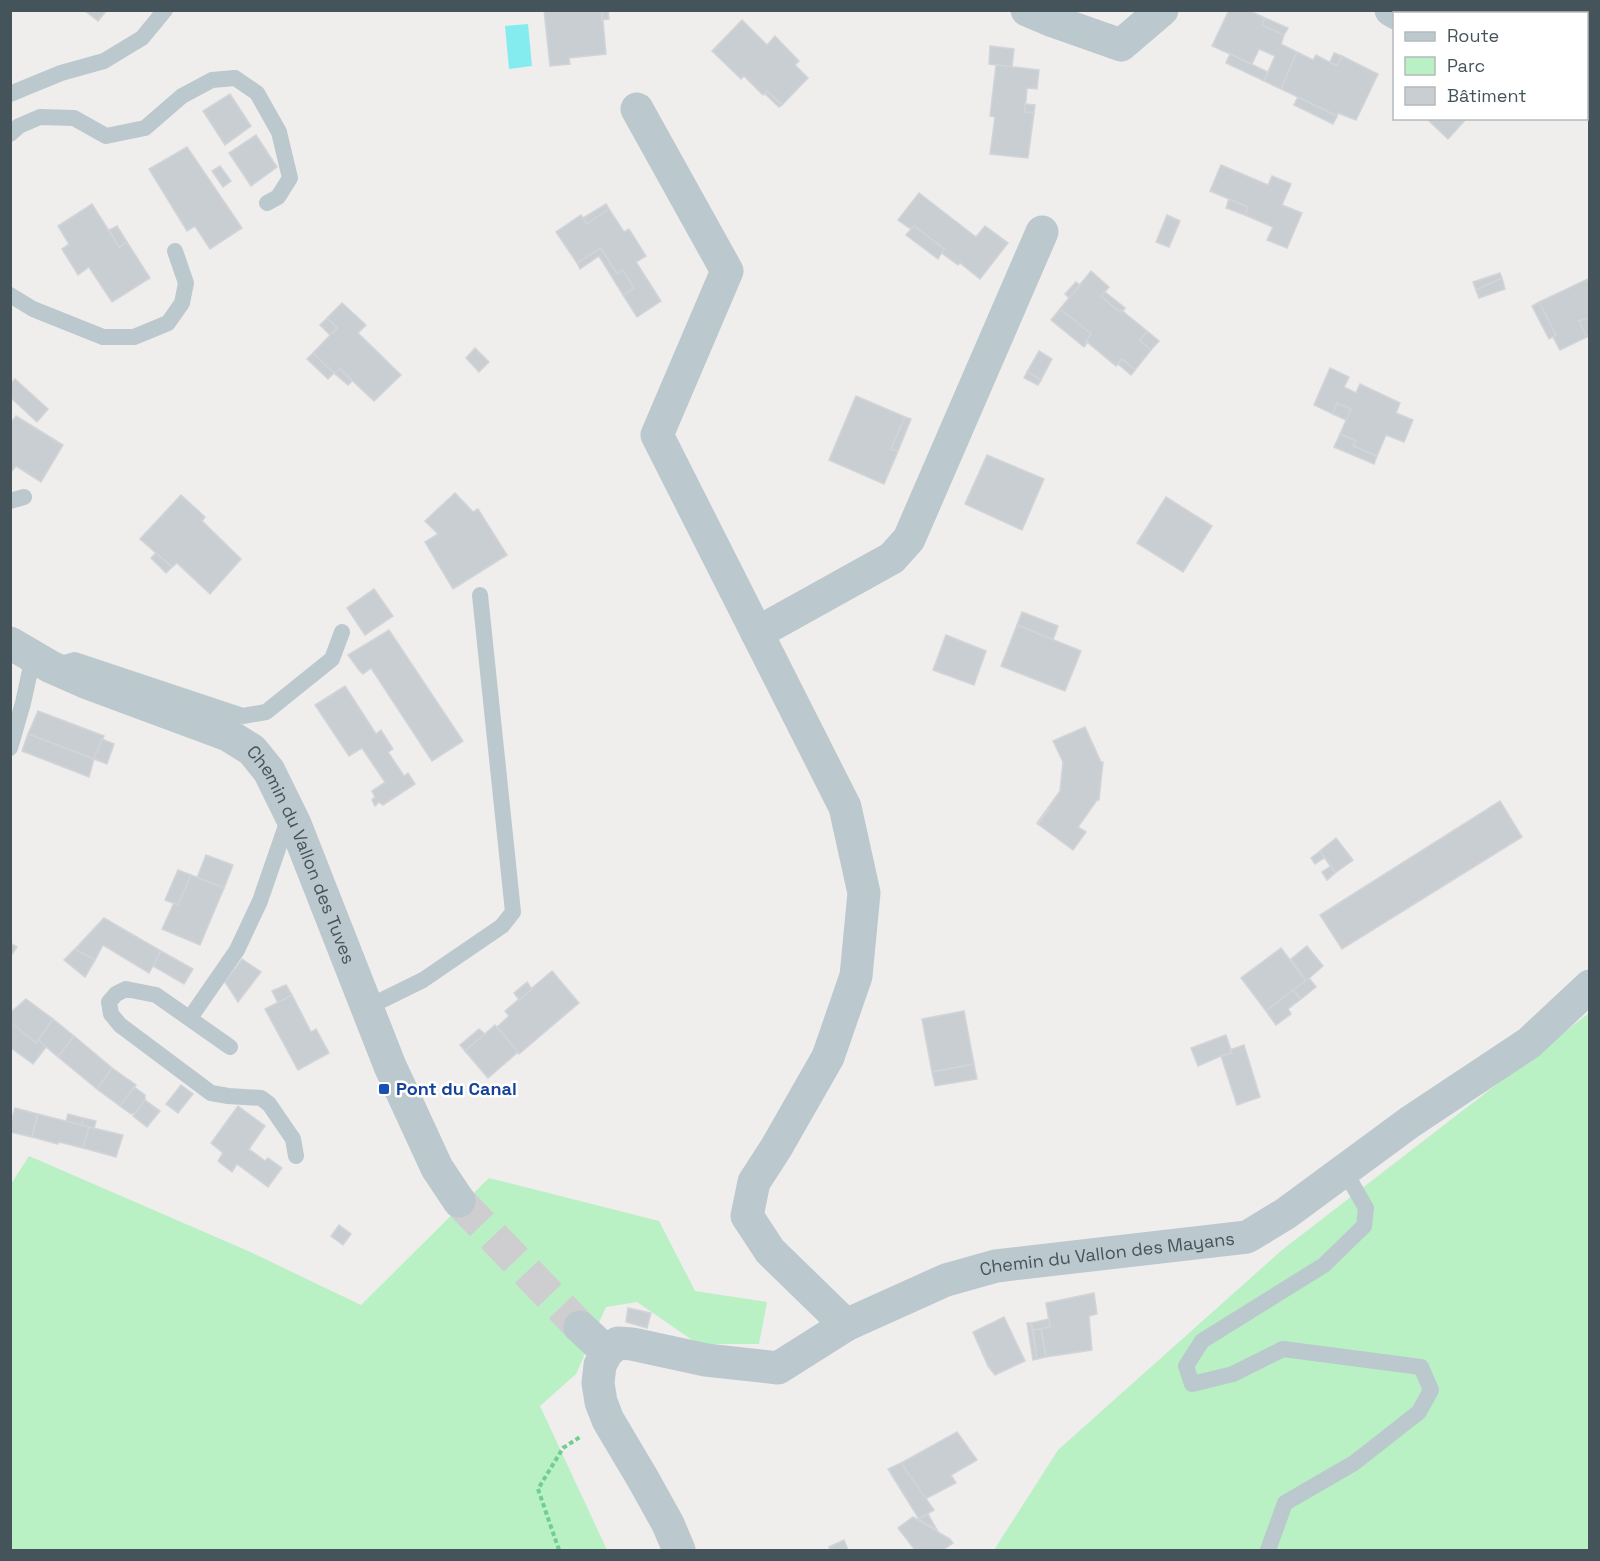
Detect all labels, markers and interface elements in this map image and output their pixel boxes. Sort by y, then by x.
legend [1393,12,1588,120]
text: Route [1447,24,1499,47]
text: Parc [1447,54,1485,77]
text: Bâtiment [1447,84,1527,107]
street label: Chemin du Vallon des Tuves [242,741,361,967]
place label: Pont du Canal [396,1077,517,1100]
marker: Pont du Canal [377,1082,391,1096]
street label: Chemin du Vallon des Mayans [977,1227,1236,1281]

